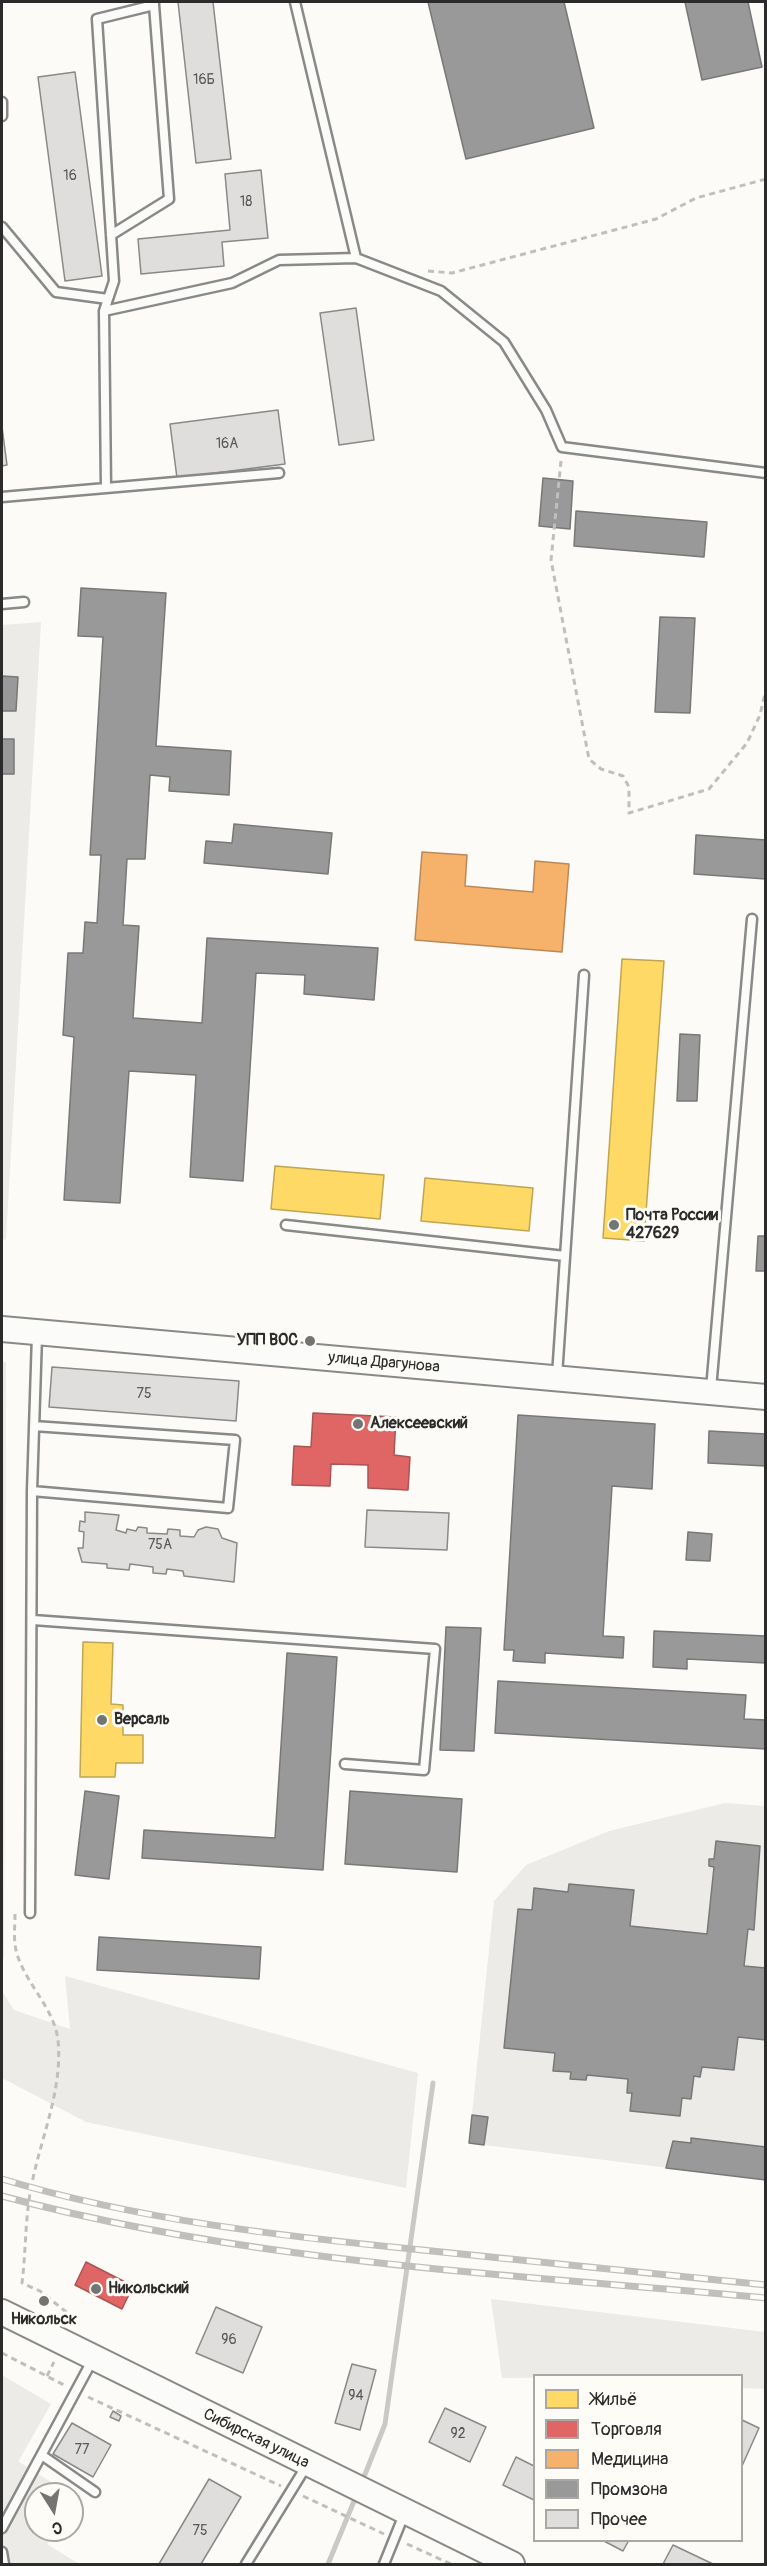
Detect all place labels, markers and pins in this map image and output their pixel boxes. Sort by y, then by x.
place label: Почта России 427629 [626,1206,718,1244]
marker: Почта России 427629 [607,1218,621,1232]
place label: УПП ВОС [237,1331,298,1351]
marker: УПП ВОС [303,1334,317,1348]
place label: Алексеевский [370,1414,468,1434]
marker: Алексеевский [351,1417,365,1431]
place label: Версаль [114,1710,170,1730]
marker: Версаль [95,1713,109,1727]
place label: Никольский [108,2279,189,2299]
marker: Никольский [89,2282,103,2296]
marker: Никольск [37,2294,51,2308]
place label: Никольск [11,2310,77,2330]

